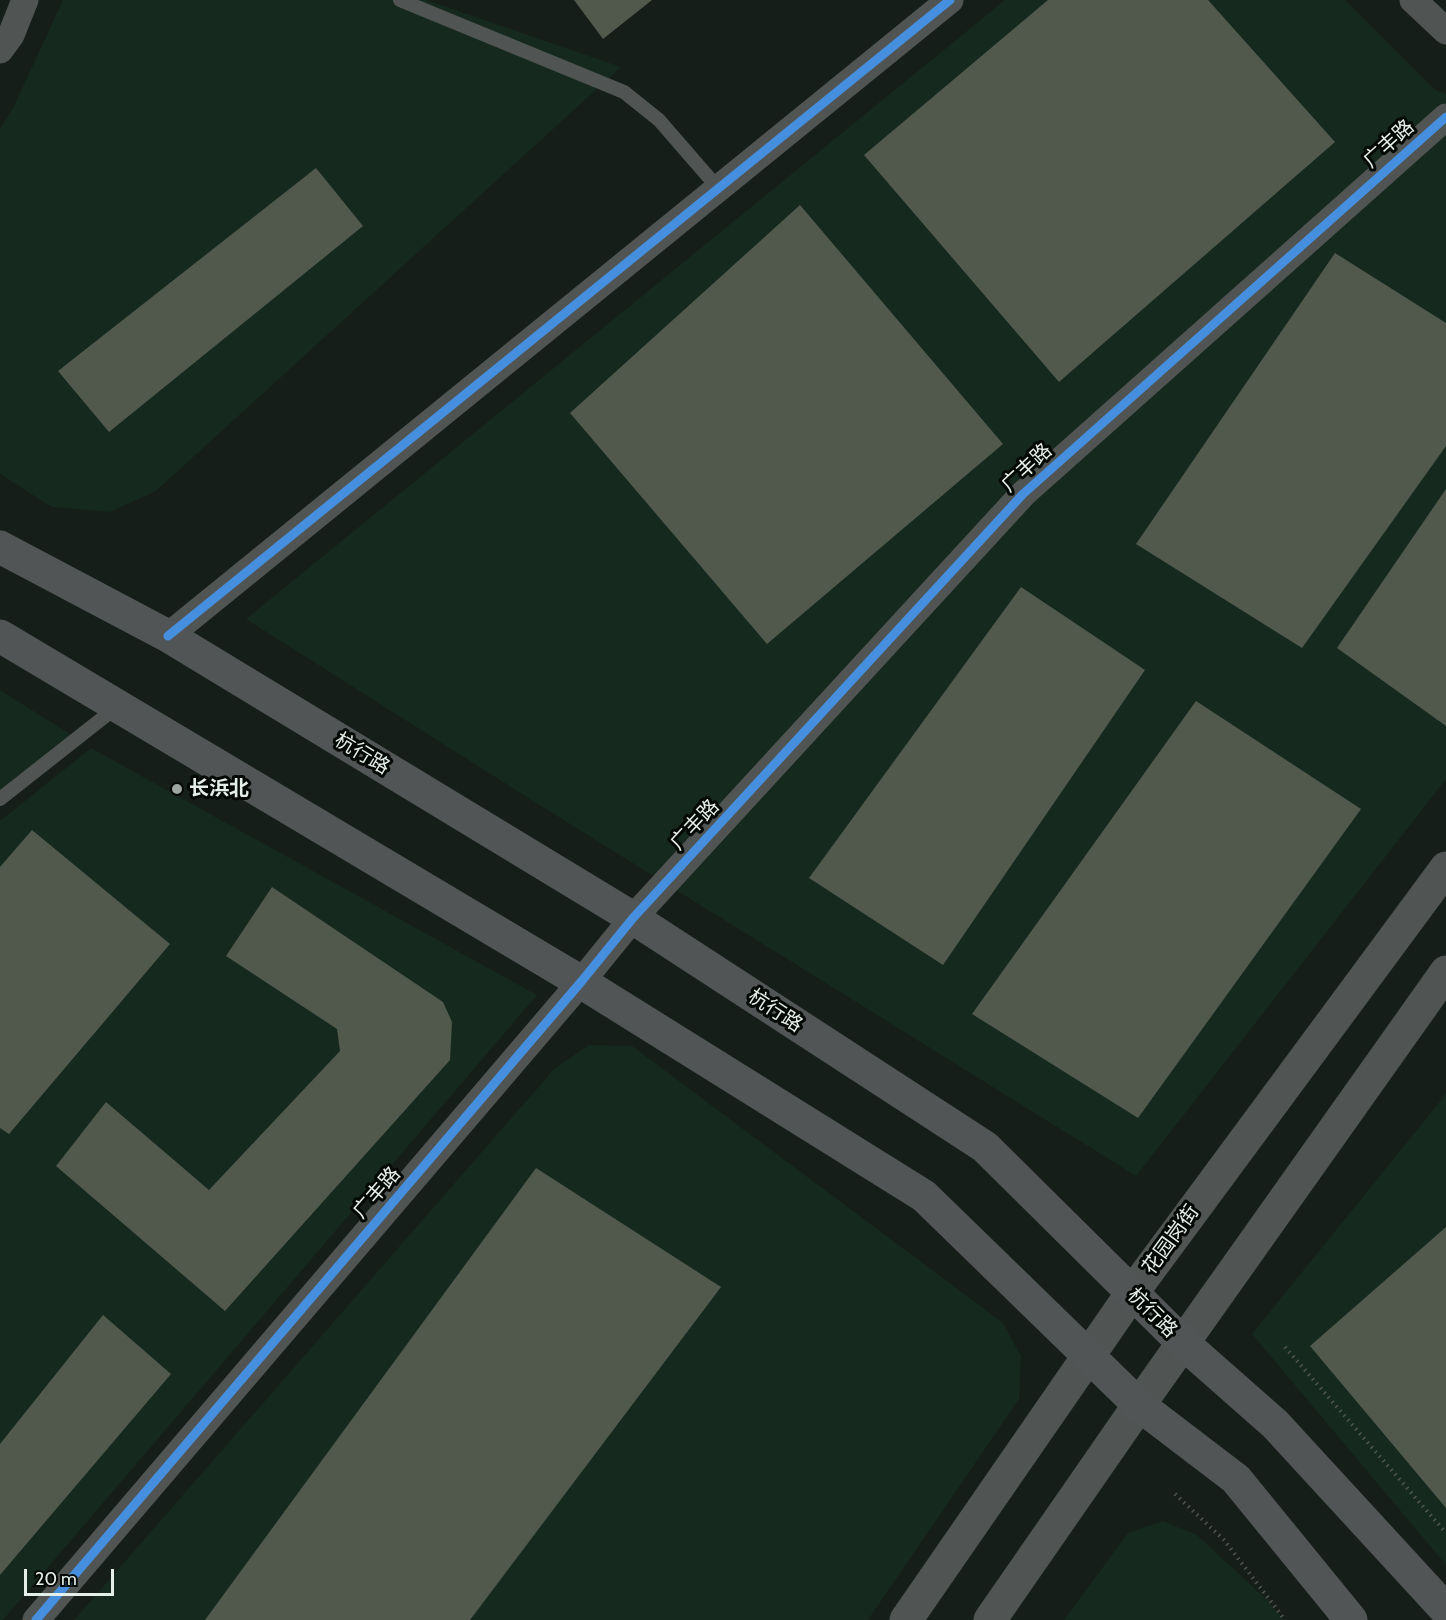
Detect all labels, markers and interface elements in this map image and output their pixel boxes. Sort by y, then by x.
street label: 广丰路 [1359,115,1419,173]
street label: 广丰路 [997,439,1057,497]
street label: 杭行路 [330,728,394,780]
place label: 长浜北 [189,777,249,801]
marker: 长浜北 [170,782,184,796]
street label: 广丰路 [666,795,724,855]
street label: 杭行路 [743,985,807,1037]
street label: 广丰路 [348,1162,406,1224]
street label: 花园岗街 [1138,1201,1204,1279]
street label: 杭行路 [1122,1283,1182,1343]
scale bar [27,1557,117,1595]
text: 20 m [35,1568,77,1590]

